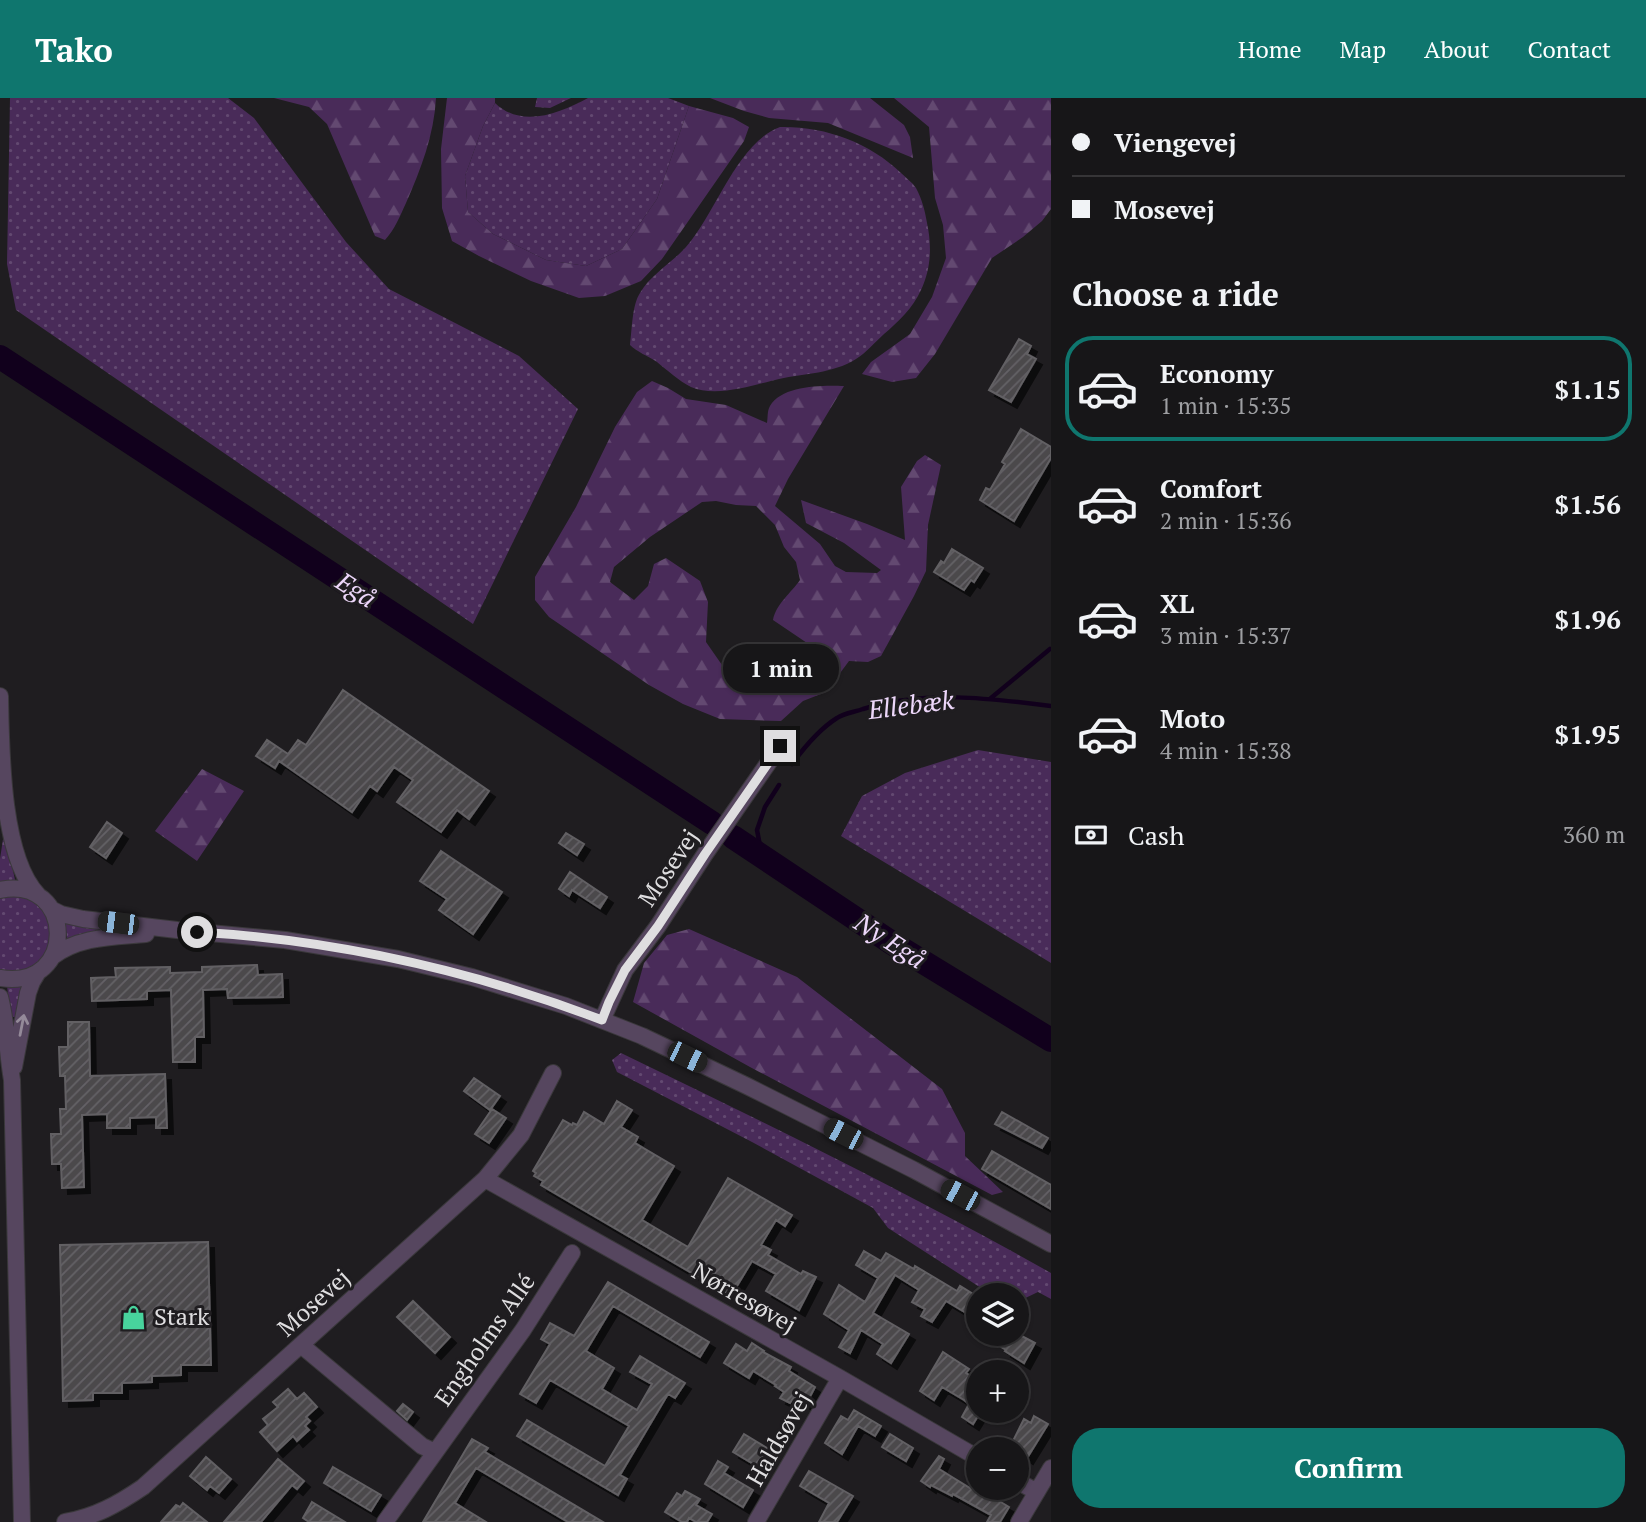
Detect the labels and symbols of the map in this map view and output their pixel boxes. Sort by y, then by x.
water label: Egå [329,563,383,615]
callout: 1 min [722,644,838,694]
water label: Ellebæk [865,682,956,726]
route end [764,730,796,762]
street label: Mosevej [631,822,706,912]
water label: Ny Egå [848,904,933,976]
car [96,910,141,936]
route start [181,916,213,948]
one-way arrow [15,1014,29,1037]
car [664,1038,711,1076]
car [820,1115,867,1153]
car [937,1176,984,1214]
street label: Nørresøvej [687,1254,802,1340]
street label: Mosevej [270,1261,356,1343]
street label: Engholms Allé [427,1267,542,1412]
place label: Stark [154,1300,210,1332]
shop icon: Stark [120,1303,148,1331]
street label: Haldsøvej [738,1385,818,1492]

